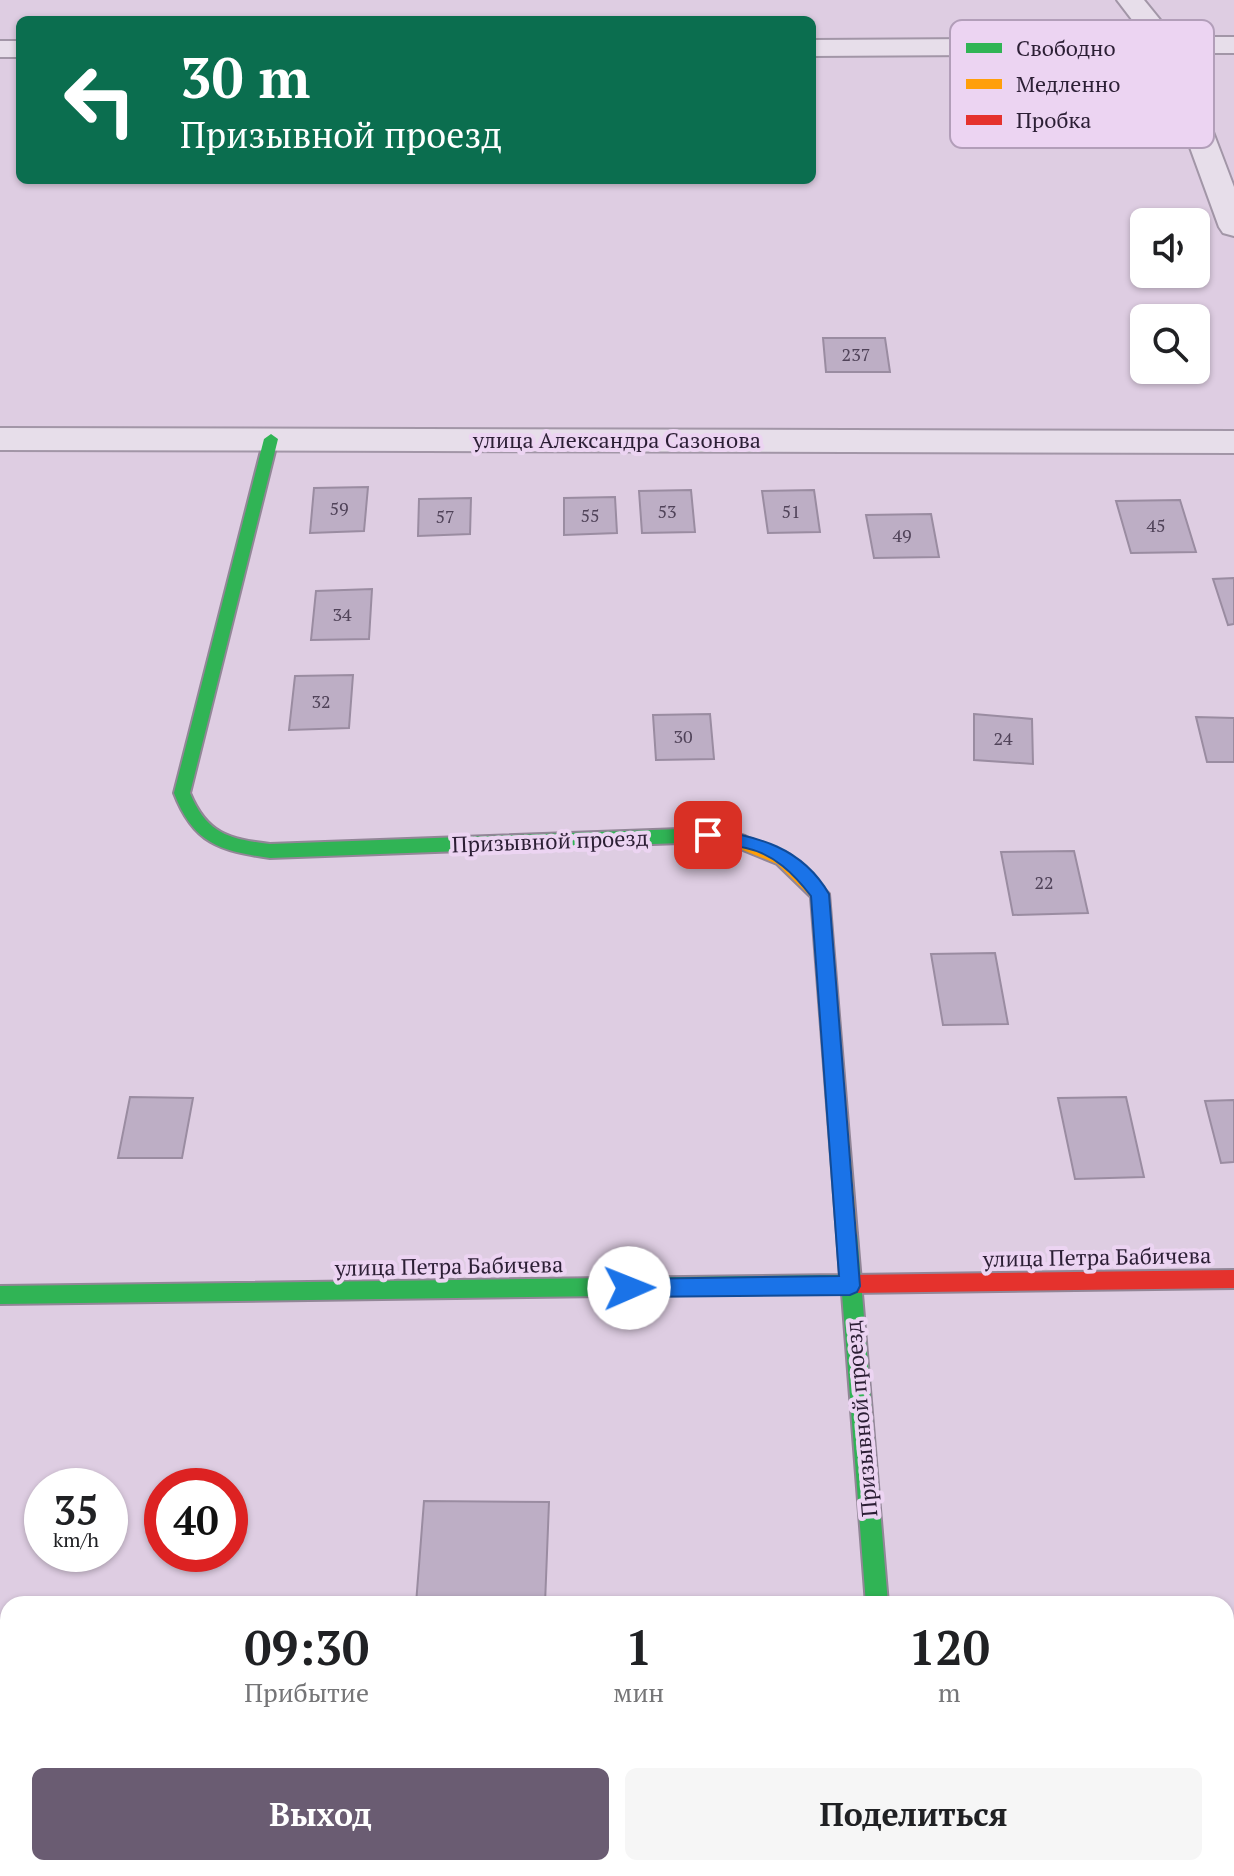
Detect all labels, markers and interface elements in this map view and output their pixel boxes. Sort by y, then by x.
legend [950,20,1214,148]
text: Свободно [1016,33,1116,62]
text: 30 m [180,40,310,114]
icon: left [48,48,152,152]
text: Медленно [1016,69,1121,98]
text: Пробка [1016,105,1091,134]
text: Призывной проезд [180,111,502,158]
map controls [1130,208,1210,384]
button: sound [1130,208,1210,288]
button: search [1130,304,1210,384]
house number: 237 [842,342,870,366]
street label: улица Александра Сазонова [472,425,761,454]
house number: 59 [329,496,349,520]
house number: 53 [657,499,677,523]
house number: 51 [781,499,801,523]
house number: 55 [580,503,600,527]
house number: 57 [435,504,455,528]
house number: 45 [1146,513,1166,537]
house number: 49 [892,523,912,547]
house number: 34 [332,602,352,626]
house number: 32 [311,689,331,713]
house number: 30 [673,724,693,748]
house number: 24 [993,726,1013,750]
pin [674,801,742,869]
icon: arrive [686,813,730,857]
street label: Призывной проезд [451,823,649,858]
house number: 22 [1034,870,1054,894]
street label: улица Петра Бабичева [982,1240,1211,1273]
position arrow [587,1246,671,1330]
street label: улица Петра Бабичева [334,1249,563,1282]
street label: Призывной проезд [837,1320,884,1518]
speed limit sign: 40 [144,1468,248,1572]
text: 35 [53,1483,99,1536]
text: km/h [53,1526,99,1553]
text: 09:30 [244,1615,369,1679]
text: 1 [625,1615,652,1679]
text: 120 [908,1615,990,1679]
text: Прибытие [244,1675,369,1709]
text: мин [613,1675,664,1709]
text: m [938,1675,960,1709]
button: Выход [32,1768,609,1860]
button: Поделиться [625,1768,1202,1860]

